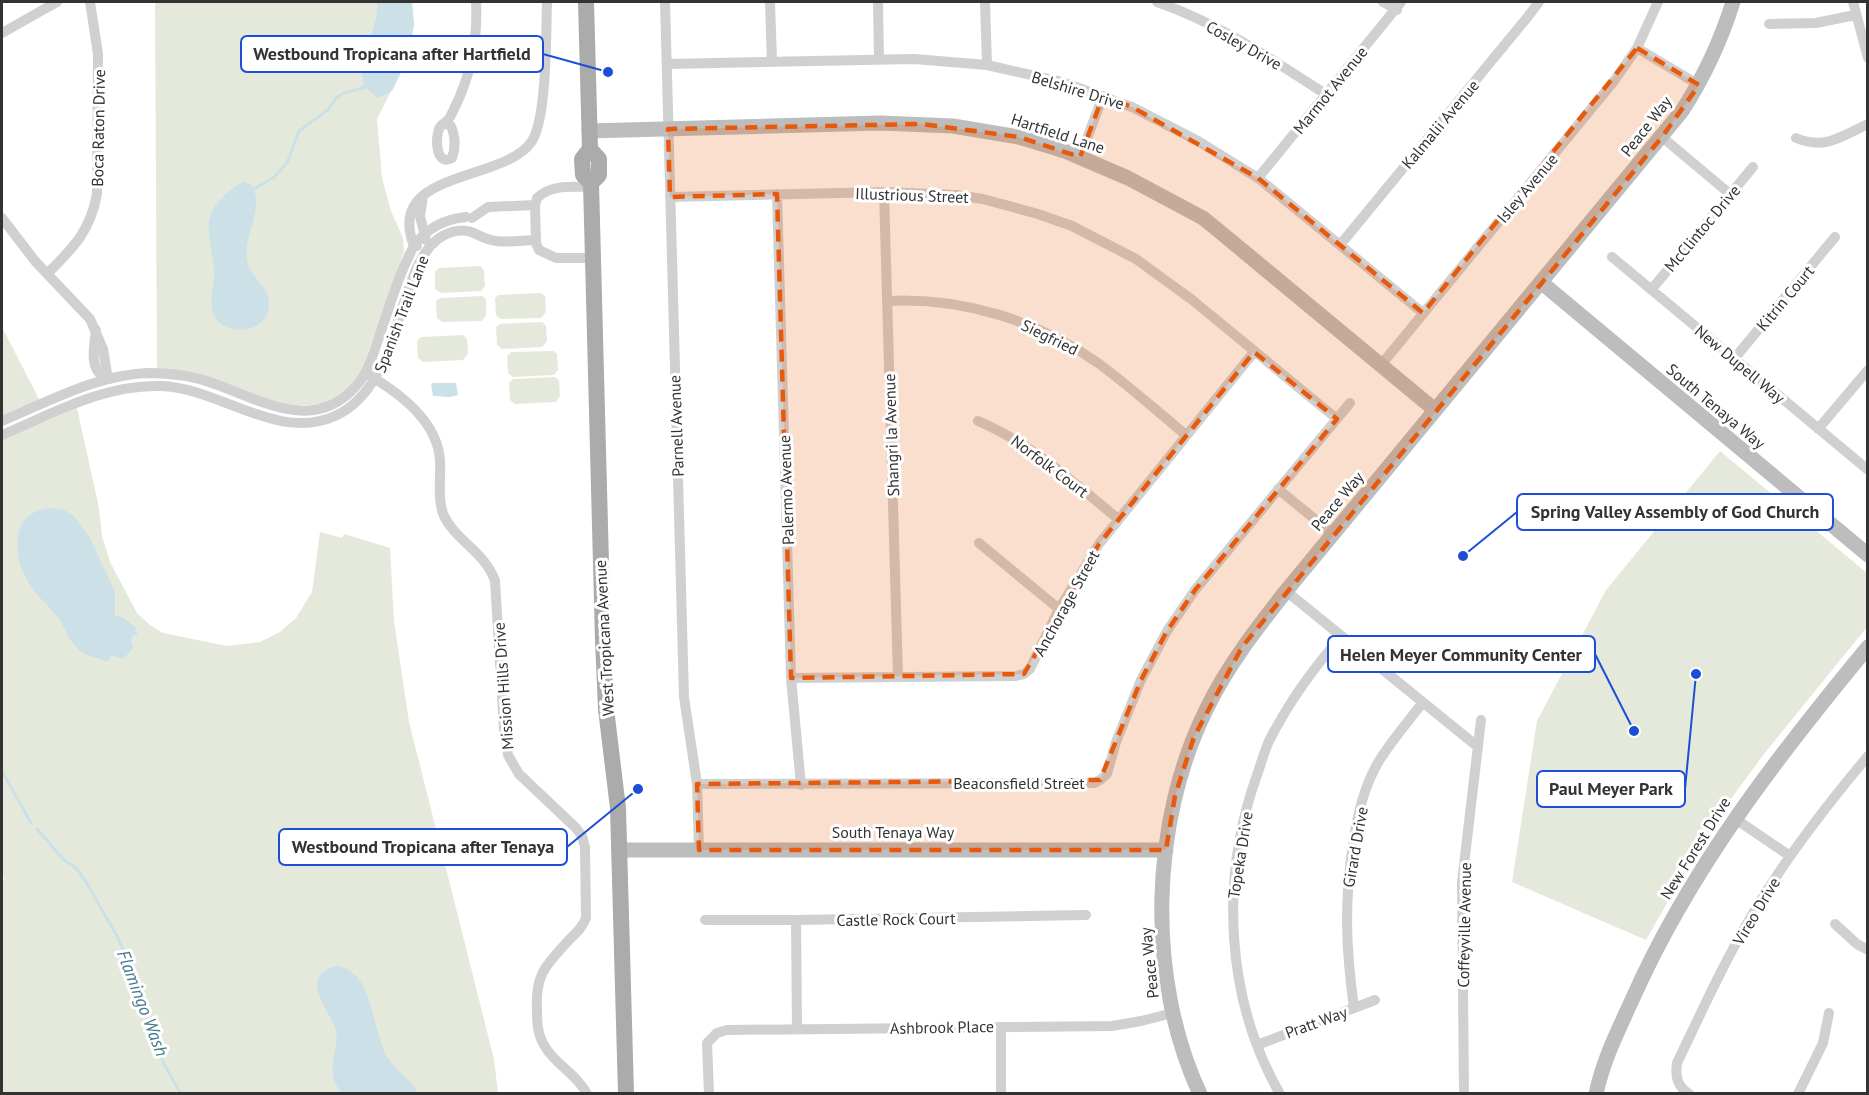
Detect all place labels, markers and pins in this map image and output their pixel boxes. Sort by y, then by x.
callout: Westbound Tropicana after Hartfield [241,36,543,72]
callout: Spring Valley Assembly of God Church [1517,494,1833,530]
callout: Helen Meyer Community Center [1328,636,1595,672]
callout: Paul Meyer Park [1537,771,1685,807]
callout: Westbound Tropicana after Tenaya [279,829,567,865]

